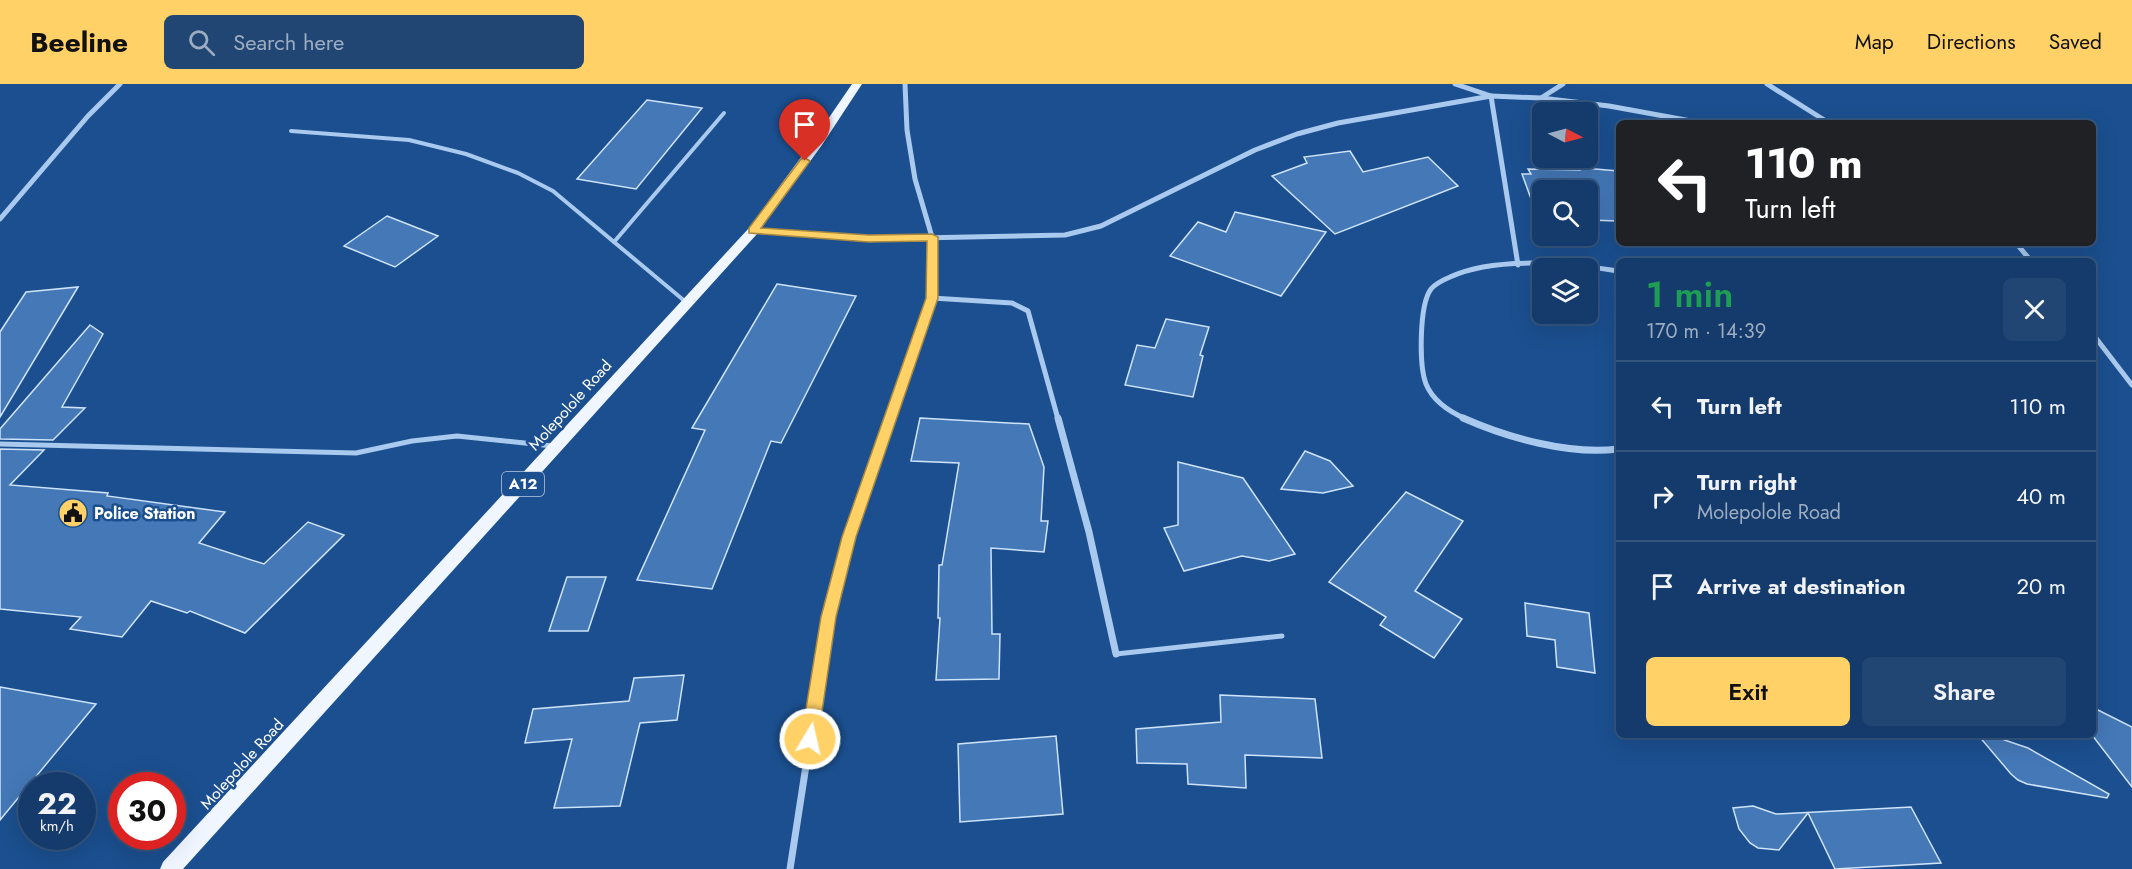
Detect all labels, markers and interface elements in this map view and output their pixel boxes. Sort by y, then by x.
search box [164,15,584,69]
text: Beeline [30,22,128,63]
icon: search [185,26,218,59]
text: Search here [233,26,344,58]
text: Map [1855,27,1894,57]
text: Directions [1927,27,2016,57]
text: Saved [2049,27,2102,57]
pin [779,99,830,161]
north arrow [1532,102,1598,168]
map controls [1532,102,1598,324]
icon: arrive [788,108,821,141]
text: 110 m [1745,133,1863,194]
icon: left [1646,144,1724,222]
button: search [1532,180,1598,246]
text: Turn left [1745,189,1835,228]
button: layers [1532,258,1598,324]
text: 1 min [1646,268,1733,320]
button: close [2003,278,2066,341]
text: 170 m · 14:39 [1646,317,1766,346]
street label: Molepolole Road [523,355,617,455]
icon: left [1646,390,1679,423]
text: Turn left [1697,390,1782,422]
text: 110 m [2009,390,2066,422]
text: Turn right [1697,466,1797,498]
road number: A12 [502,472,544,496]
icon: right [1646,480,1679,513]
text: 40 m [2016,480,2066,512]
public building icon: Police Station [57,497,89,529]
text: Molepolole Road [1697,498,1841,527]
place label: Police Station [94,502,195,525]
icon: arrive [1646,570,1679,603]
text: Arrive at destination [1697,570,1906,602]
text: 20 m [2017,570,2066,602]
button: Exit [1646,657,1850,726]
button: Share [1862,657,2066,726]
position arrow [778,707,842,771]
street label: Molepolole Road [195,714,289,814]
speed limit sign: 30 [108,772,186,850]
text: 22 [37,782,77,825]
text: km/h [40,815,74,837]

